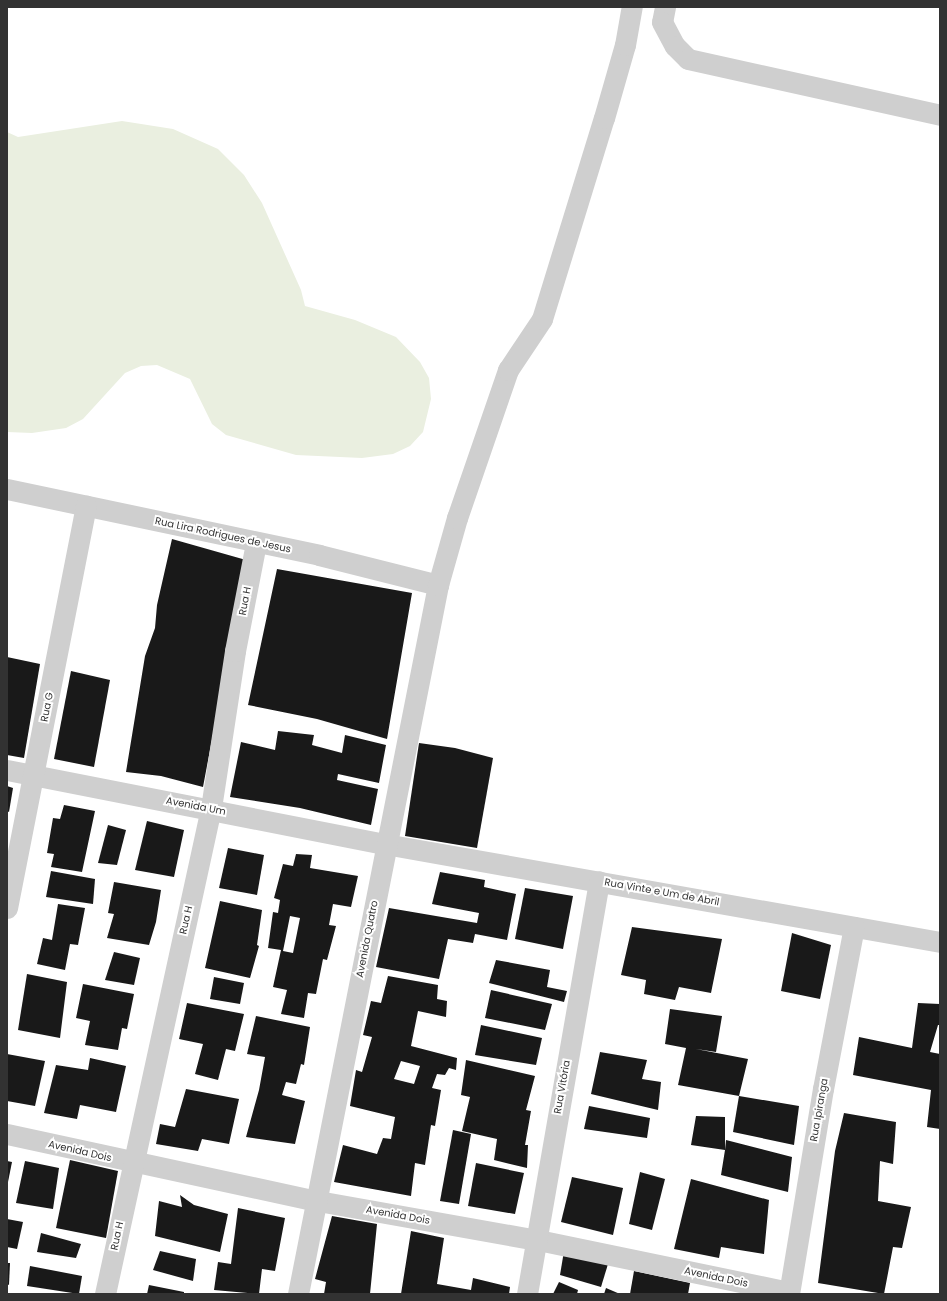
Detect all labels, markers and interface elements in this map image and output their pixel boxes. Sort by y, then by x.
street label: Rua Lira Rodrigues de Jesus [154,515,292,555]
street label: Rua H [236,586,254,616]
street label: Rua G [38,691,56,723]
street label: Avenida Um [165,794,227,818]
street label: Rua Vinte e Um de Abril [604,876,720,908]
street label: Avenida Quatro [354,899,380,979]
street label: Rua H [177,905,195,935]
street label: Rua Vitória [551,1059,573,1115]
street label: Rua Ipiranga [808,1077,830,1143]
street label: Avenida Dois [47,1138,113,1164]
street label: Avenida Dois [365,1203,431,1227]
street label: Rua H [108,1221,126,1251]
street label: Avenida Dois [683,1264,749,1290]

